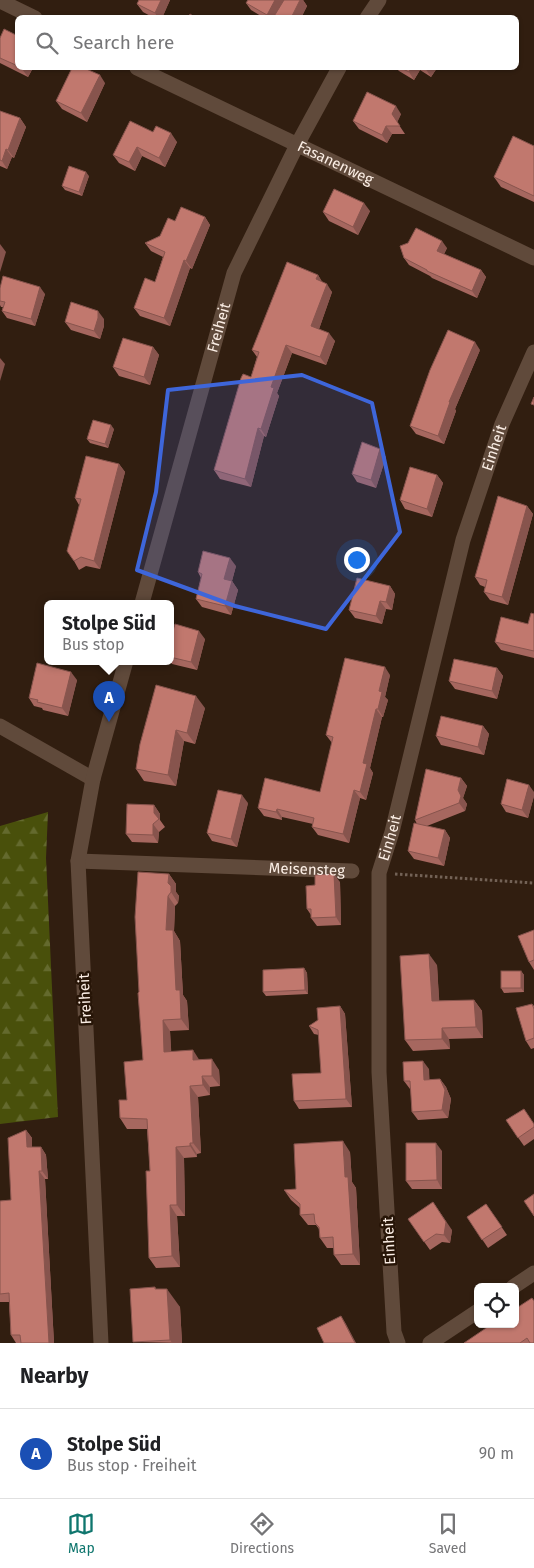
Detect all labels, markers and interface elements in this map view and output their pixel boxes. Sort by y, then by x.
search box [15,15,519,70]
icon: search [33,29,61,57]
text: Search here [73,31,174,54]
street label: Fasanenweg [295,137,377,189]
street label: Freiheit [203,300,235,355]
street label: Einheit [478,422,510,473]
your location [344,547,370,573]
popup [44,600,174,665]
text: Stolpe Süd [62,612,156,635]
text: Bus stop [62,635,125,654]
pin: A [93,681,125,722]
street label: Einheit [374,812,405,863]
street label: Meisensteg [268,859,345,880]
street label: Freiheit [75,972,95,1025]
street label: Einheit [379,1216,399,1265]
map controls [474,1283,519,1328]
button: locate [474,1283,519,1328]
text: Nearby [20,1363,88,1389]
text: Stolpe Süd [67,1433,161,1456]
text: A [31,1444,41,1463]
text: 90 m [479,1444,514,1463]
text: Bus stop · Freiheit [67,1456,197,1475]
tab: Map [67,1510,95,1557]
tab: Directions [230,1510,294,1557]
tab: Saved [429,1510,467,1557]

